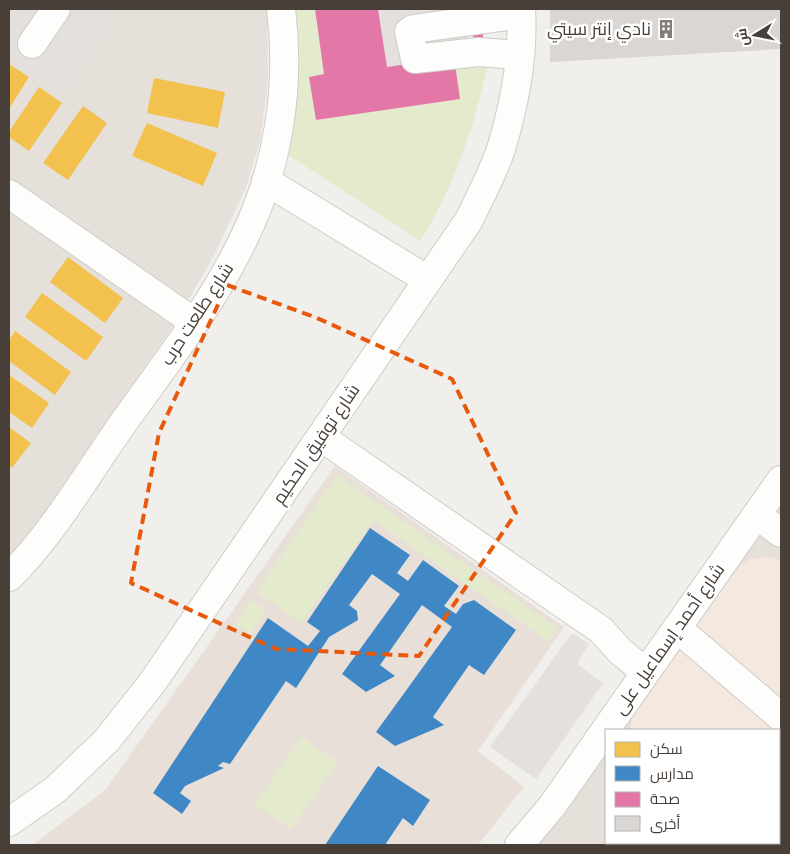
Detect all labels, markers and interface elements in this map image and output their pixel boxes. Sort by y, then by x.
north arrow [730,10,780,60]
building icon: نادي إنتر سيتي [655,18,677,40]
place label: نادي إنتر سيتي [547,19,651,43]
text: ش [733,27,754,47]
street label: شارع طلعت حرب [156,259,240,371]
street label: شارع توفيق الحكيم [268,380,366,510]
street label: شارع أحمد إسماعيل على [609,559,731,720]
legend [605,729,780,844]
text: سكن [650,741,683,760]
text: مدارس [650,766,694,785]
text: صحة [650,791,680,810]
text: أخرى [650,814,680,835]

